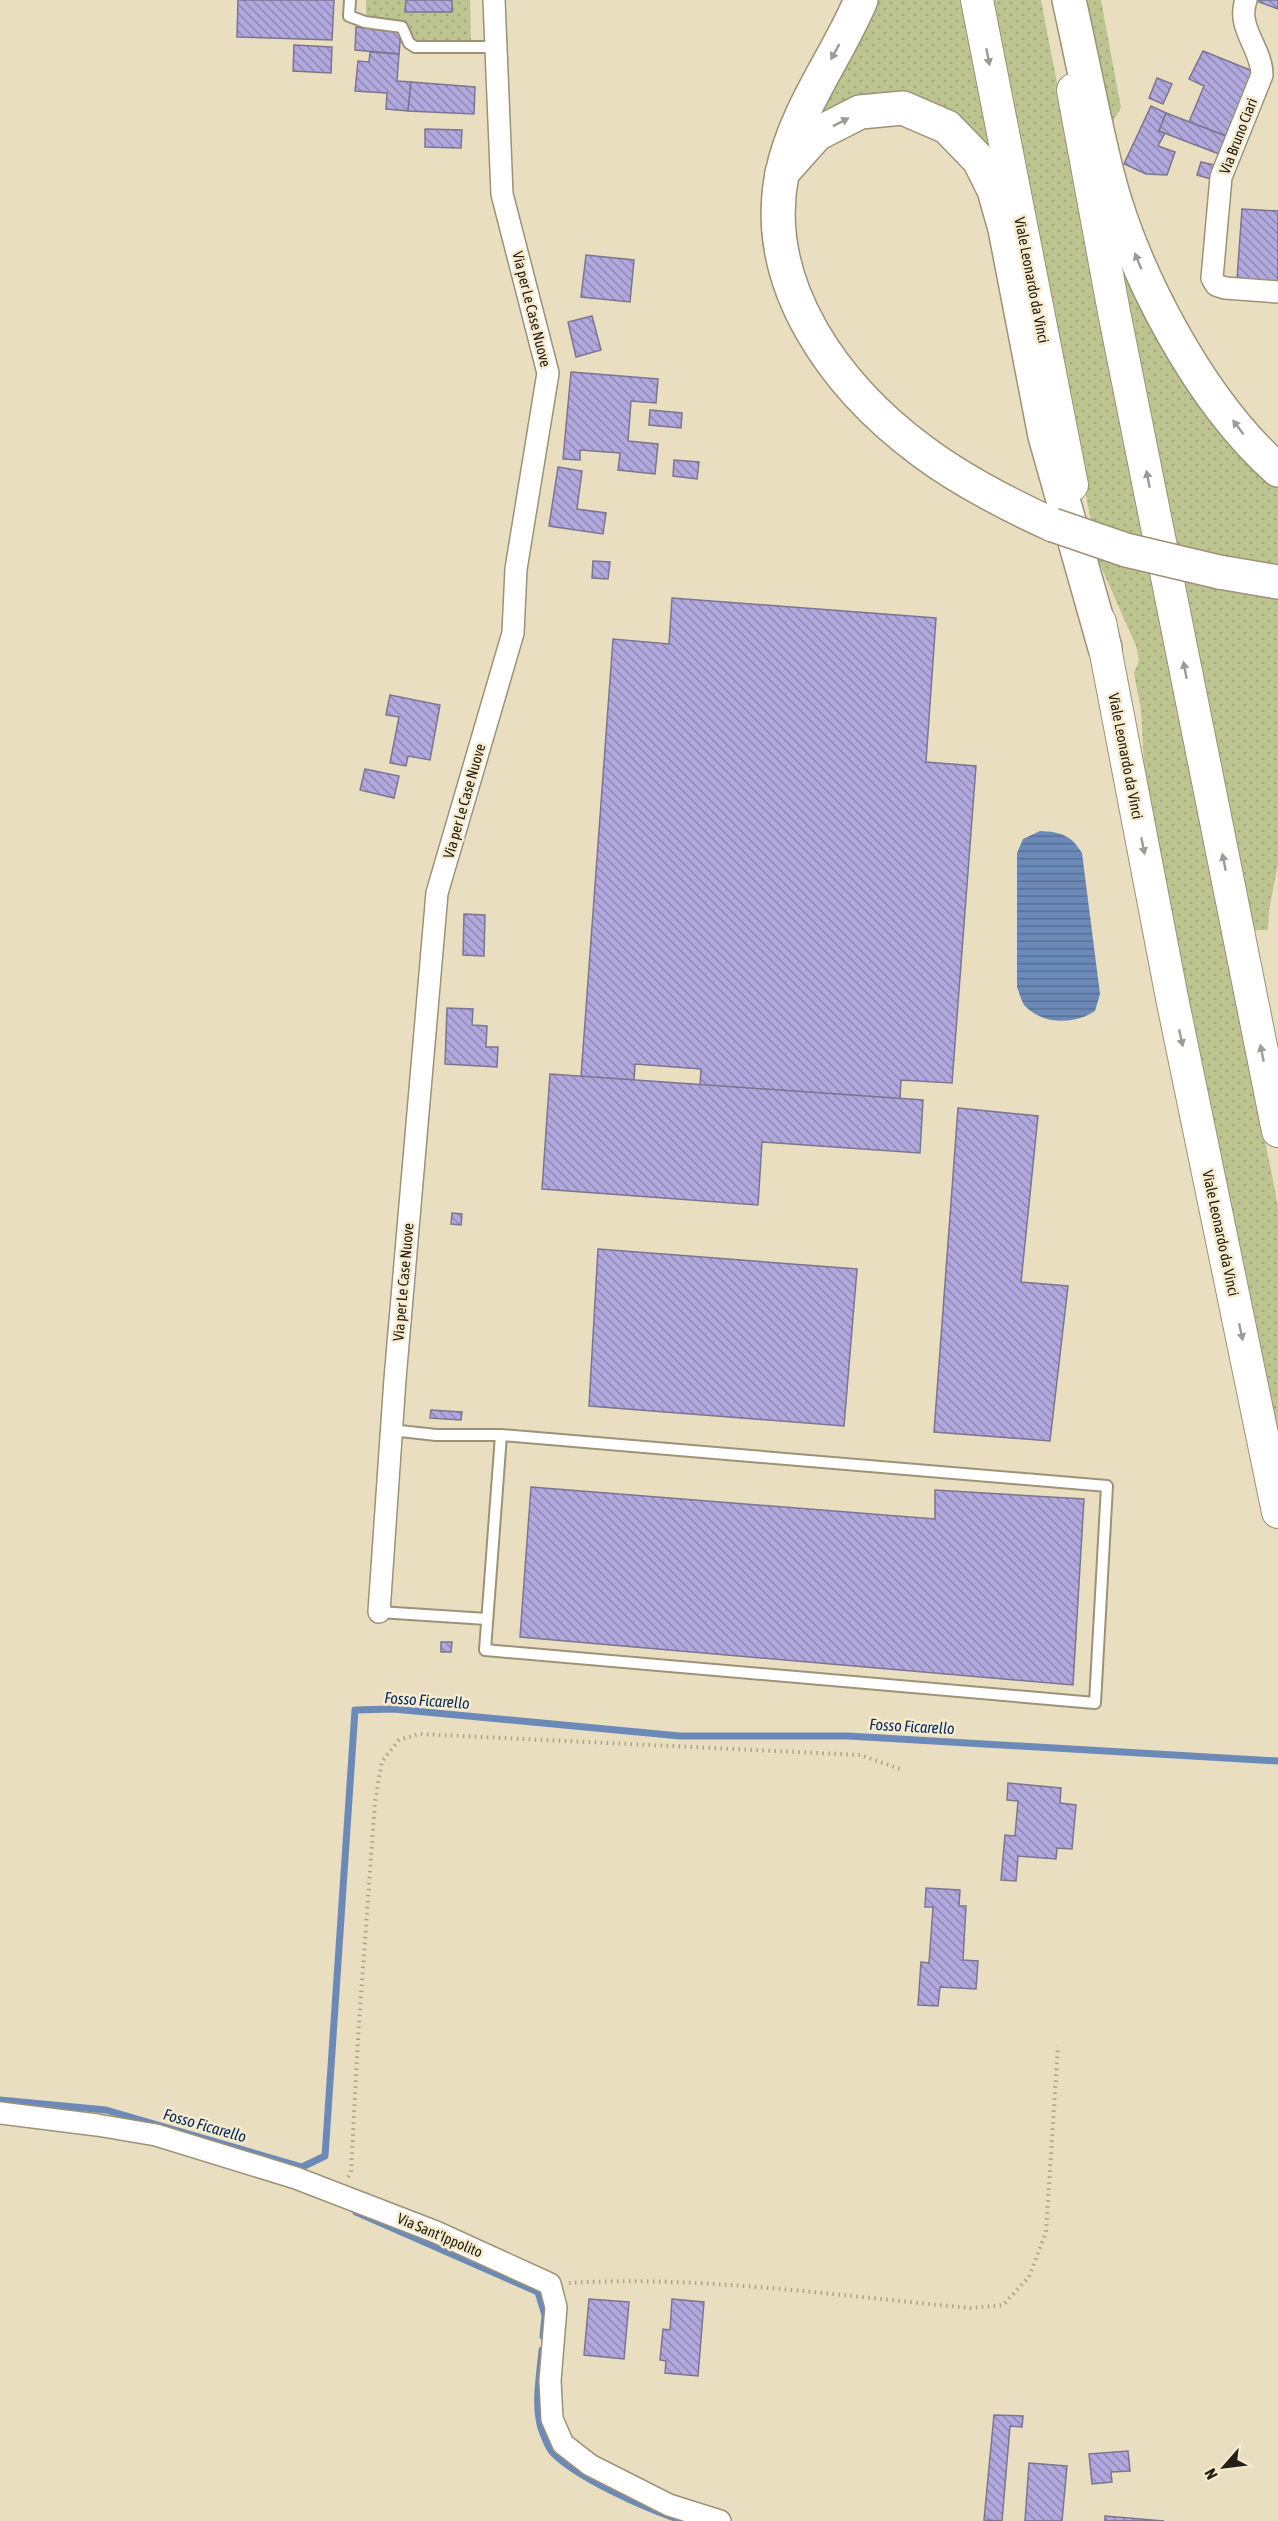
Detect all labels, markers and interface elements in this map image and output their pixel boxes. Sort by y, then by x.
one-way arrow [829,44,840,60]
one-way arrow [984,48,993,67]
street label: Via Bruno Ciari [1216,96,1260,176]
one-way arrow [832,117,849,126]
street label: Viale Leonardo da Vinci [1011,215,1053,345]
street label: Via per Le Case Nuove [509,249,555,369]
one-way arrow [1134,252,1143,269]
one-way arrow [1232,420,1244,435]
one-way arrow [1142,470,1152,488]
one-way arrow [1180,661,1190,680]
street label: Viale Leonardo da Vinci [1105,691,1147,821]
street label: Via per Le Case Nuove [439,741,489,860]
one-way arrow [1139,837,1148,856]
one-way arrow [1219,852,1228,871]
one-way arrow [1177,1028,1186,1047]
one-way arrow [1257,1043,1266,1062]
street label: Viale Leonardo da Vinci [1199,1169,1243,1297]
street label: Via per Le Case Nuove [389,1222,417,1342]
one-way arrow [1237,1322,1246,1341]
water label: Fosso Ficarello [384,1688,470,1712]
water label: Fosso Ficarello [869,1715,955,1737]
water label: Fosso Ficarello [161,2105,249,2145]
street label: Via Sant'Ippolito [395,2209,485,2261]
north arrow [1194,2437,1254,2497]
text: N [1201,2466,1221,2482]

